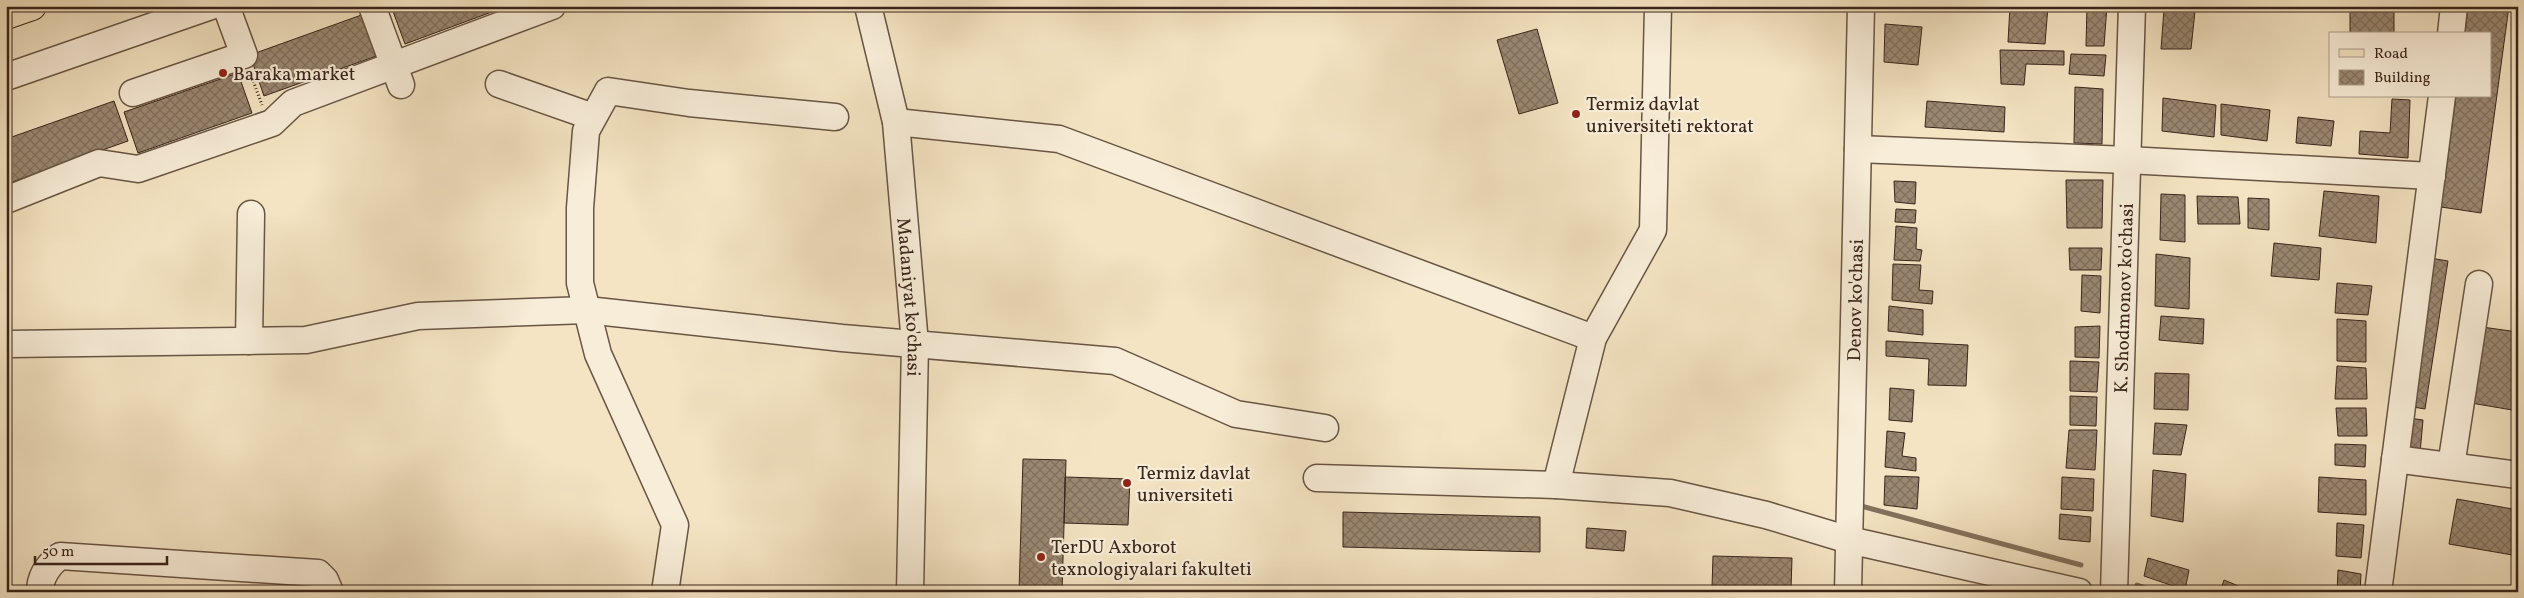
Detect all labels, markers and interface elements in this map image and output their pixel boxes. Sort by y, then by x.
legend [2329,32,2492,98]
text: Road [2374,44,2408,65]
place label: Baraka market [233,62,356,88]
marker: Baraka market [217,67,229,79]
text: Building [2374,68,2431,89]
place label: Termiz davlat universiteti rektorat [1586,92,1754,140]
marker: Termiz davlat universiteti rektorat [1570,108,1582,120]
street label: K. Shodmonov ko'chasi [2109,202,2141,394]
street label: Madaniyat ko'chasi [889,217,926,377]
street label: Denov ko'chasi [1842,238,1871,362]
place label: Termiz davlat universiteti [1137,461,1251,509]
marker: Termiz davlat universiteti [1121,477,1133,489]
scale bar [35,533,168,565]
place label: TerDU Axborot texnologiyalari fakulteti [1051,535,1252,583]
text: 50 m [42,542,74,563]
marker: TerDU Axborot texnologiyalari fakulteti [1035,551,1047,563]

